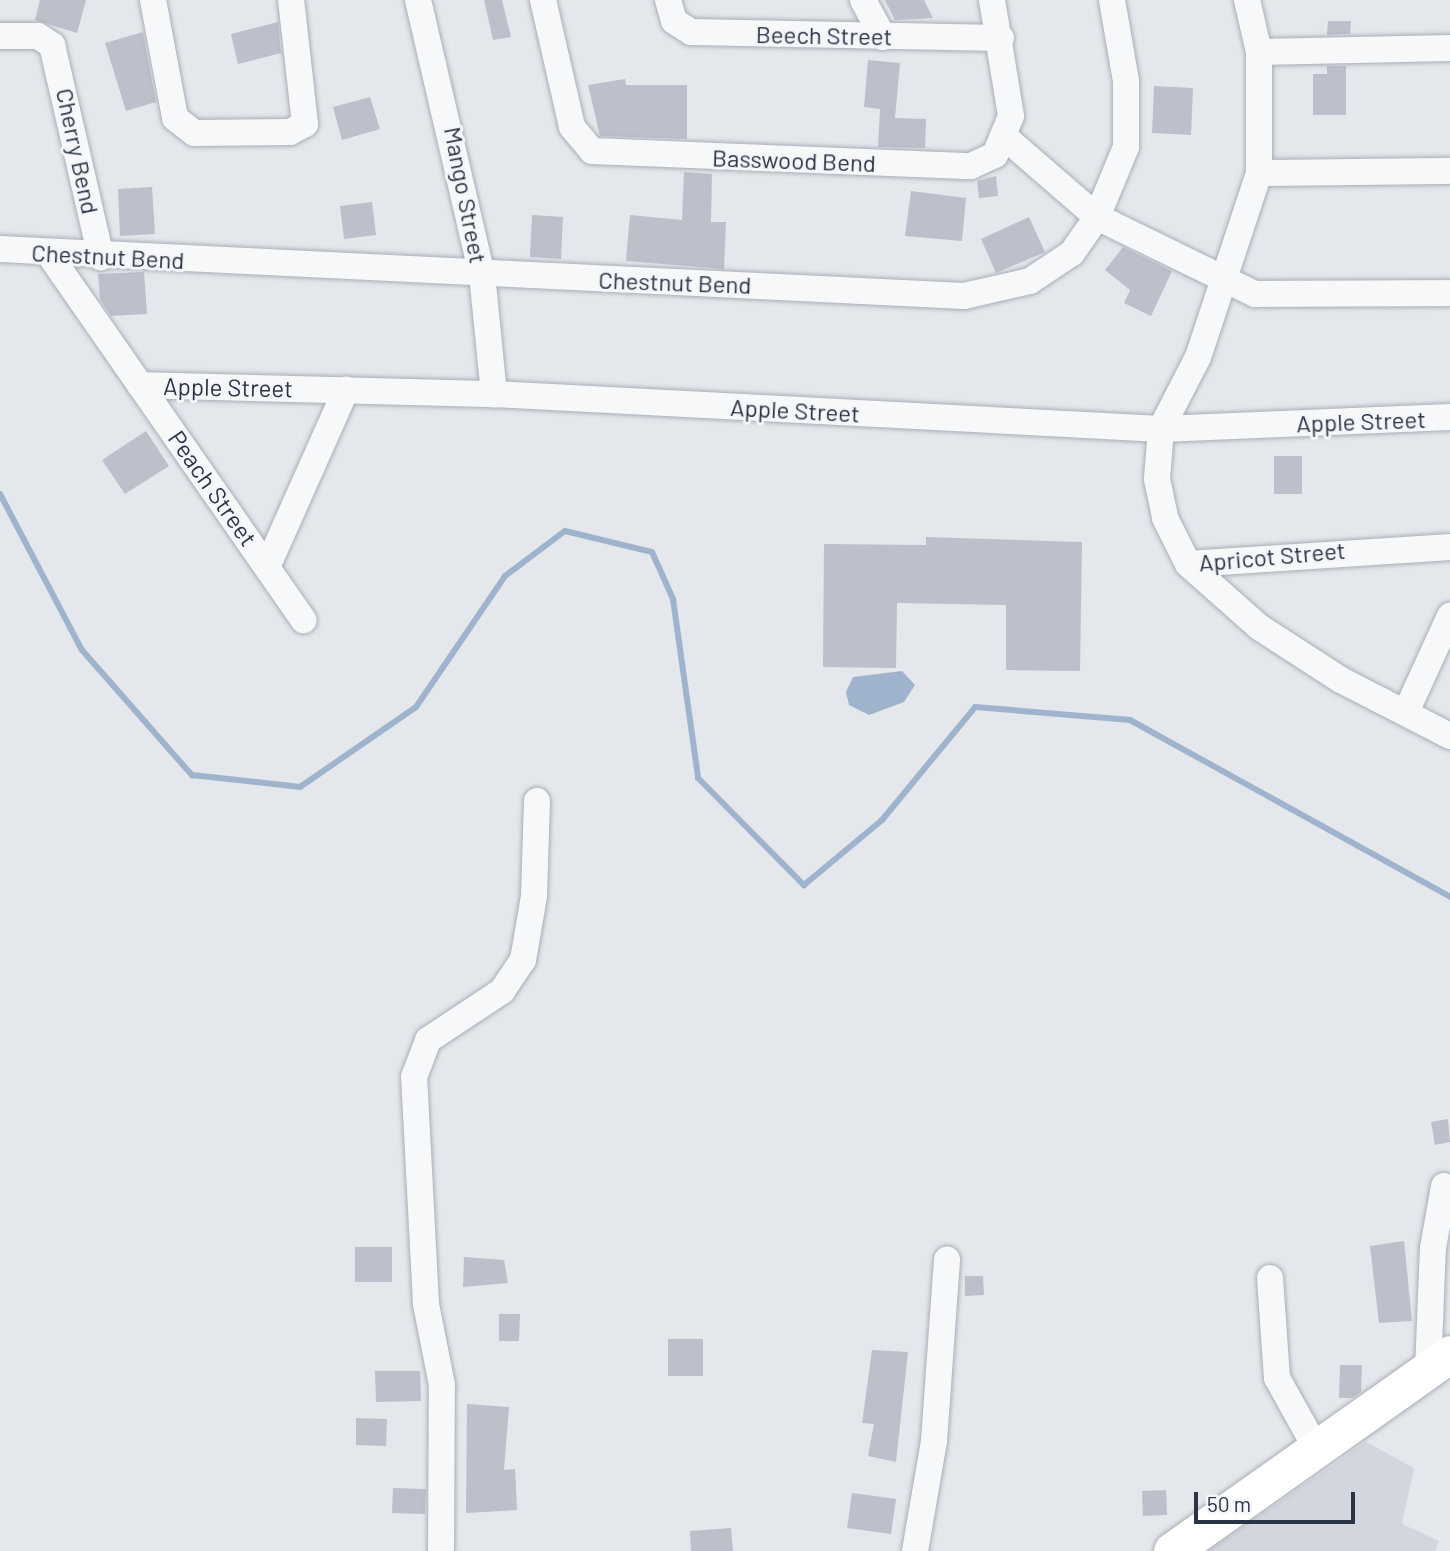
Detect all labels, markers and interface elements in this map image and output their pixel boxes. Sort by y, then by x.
street label: Beech Street [756,19,892,51]
street label: Cherry Bend [51,85,105,217]
street label: Mango Street [439,124,493,266]
street label: Basswood Bend [712,143,876,177]
street label: Chestnut Bend [31,238,185,274]
street label: Chestnut Bend [598,265,752,299]
street label: Apple Street [163,371,293,403]
street label: Apple Street [729,392,861,428]
street label: Apple Street [1296,404,1426,438]
street label: Peach Street [163,425,263,551]
street label: Apricot Street [1197,535,1347,577]
scale bar [1198,1478,1359,1522]
text: 50 m [1207,1491,1251,1516]

